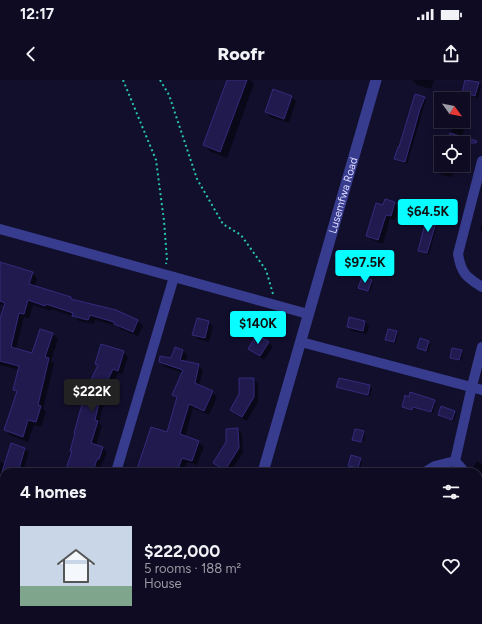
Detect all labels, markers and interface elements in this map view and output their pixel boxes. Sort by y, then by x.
text: 12:17 [20,5,54,23]
icon: back [20,43,42,65]
text: Roofr [217,43,265,65]
icon: share [440,43,462,65]
north arrow [434,92,470,128]
map controls [434,92,470,172]
button: locate [434,136,470,172]
street label: Lusemfwa Road [326,156,360,235]
pin: $64.5K [395,199,461,233]
text: $64.5K [407,204,449,219]
pin: $97.5K [332,250,398,284]
text: $97.5K [344,255,386,270]
pin: $140K [230,311,286,345]
text: $140K [239,316,277,331]
pin: $222K [64,379,120,413]
text: $222K [73,384,111,399]
icon: filters [440,481,462,503]
text: 4 homes [20,482,87,502]
text: $222,000 [144,541,220,561]
icon: home [52,542,100,590]
icon: heart [440,555,462,577]
text: 5 rooms · 188 m² [144,561,241,576]
text: House [144,576,182,591]

